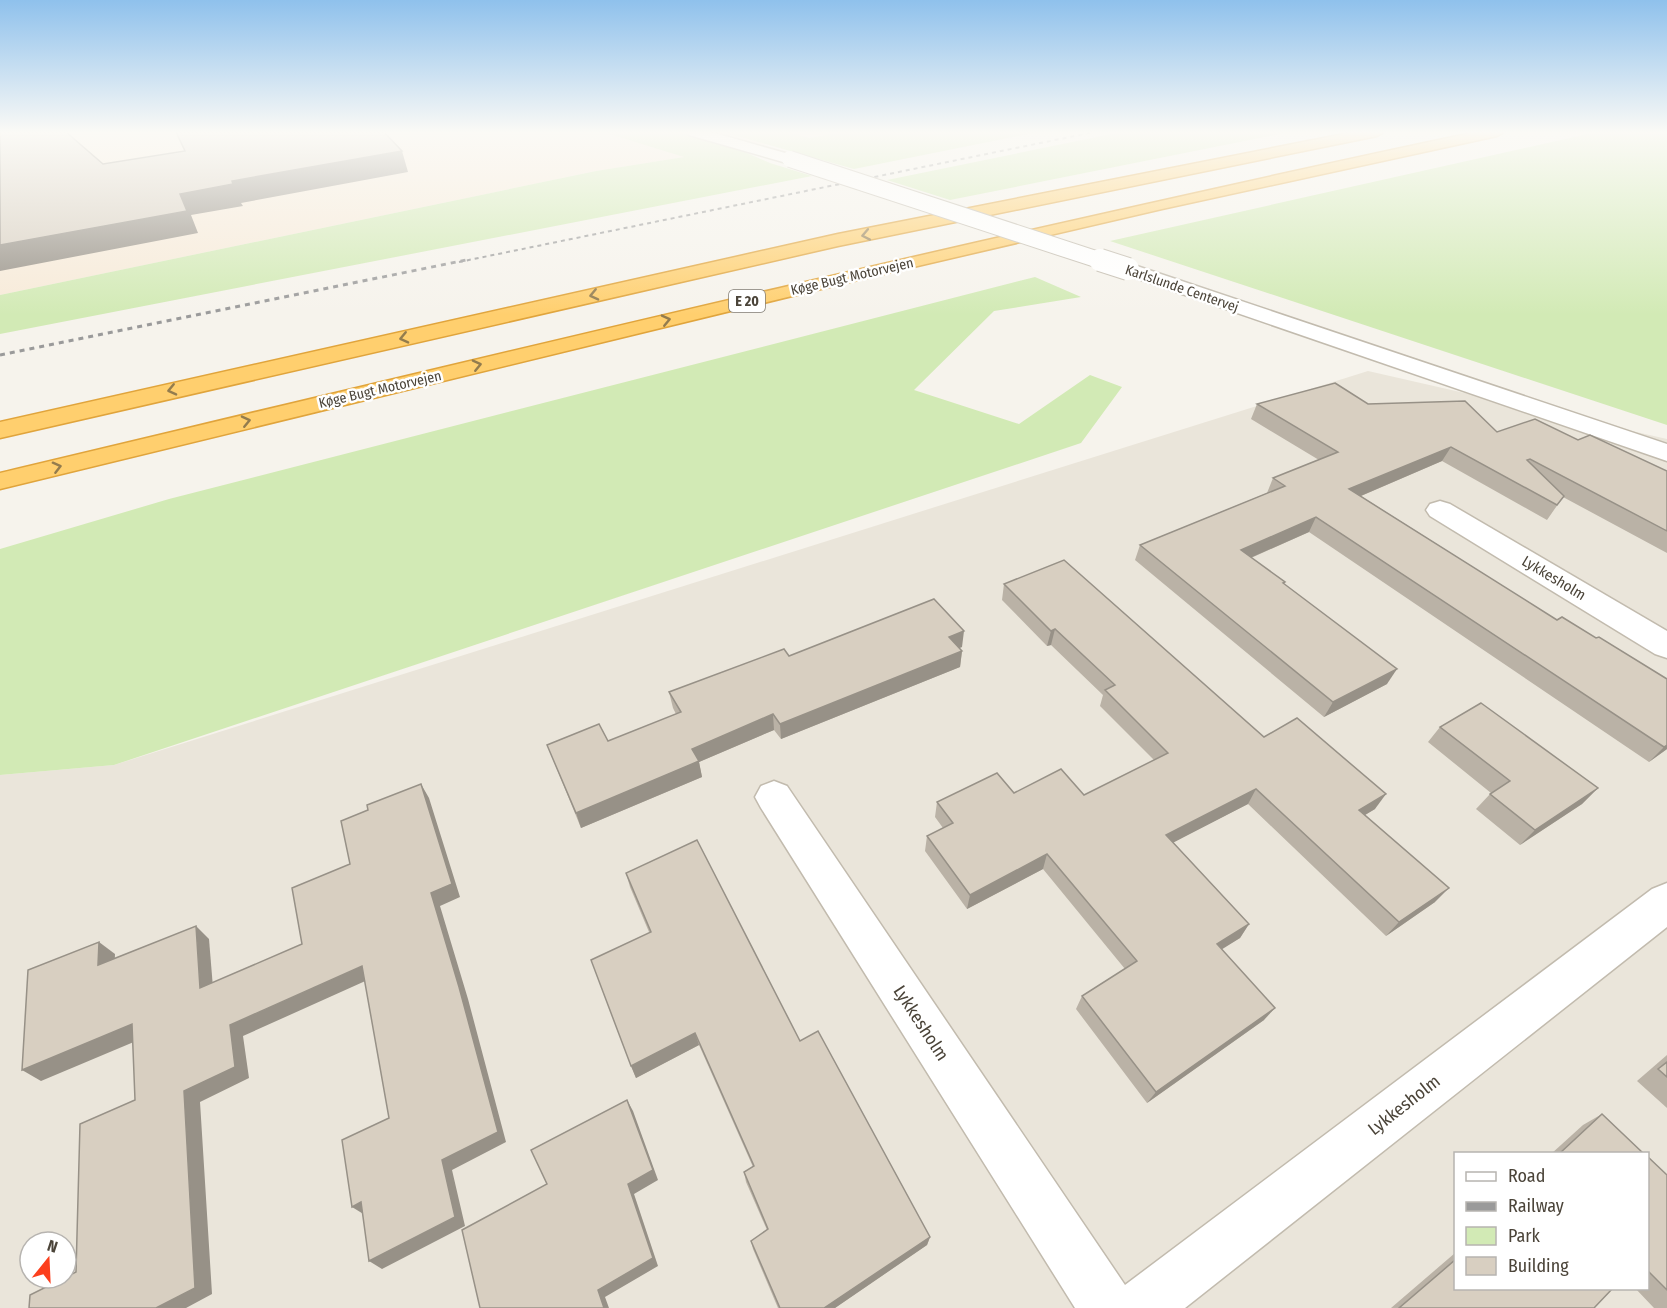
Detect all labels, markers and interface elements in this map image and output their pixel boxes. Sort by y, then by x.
one-way arrow [862,228,872,241]
street label: Køge Bugt Motorvejen [789,254,915,299]
street label: Karlslunde Centervej [1123,261,1241,316]
one-way arrow [589,288,599,301]
road number: E 20 [729,290,765,312]
one-way arrow [661,315,671,328]
one-way arrow [399,331,409,344]
one-way arrow [471,360,481,373]
street label: Køge Bugt Motorvejen [317,367,443,412]
one-way arrow [168,383,178,396]
one-way arrow [241,415,251,428]
one-way arrow [52,461,62,474]
street label: Lykkesholm [1519,552,1589,604]
street label: Lykkesholm [888,981,954,1065]
street label: Lykkesholm [1364,1070,1444,1140]
legend [1454,1152,1649,1290]
text: Road [1508,1165,1545,1187]
text: Railway [1508,1195,1564,1217]
text: Park [1508,1225,1541,1247]
north arrow [18,1230,78,1290]
text: N [45,1236,60,1257]
text: Building [1508,1255,1569,1277]

